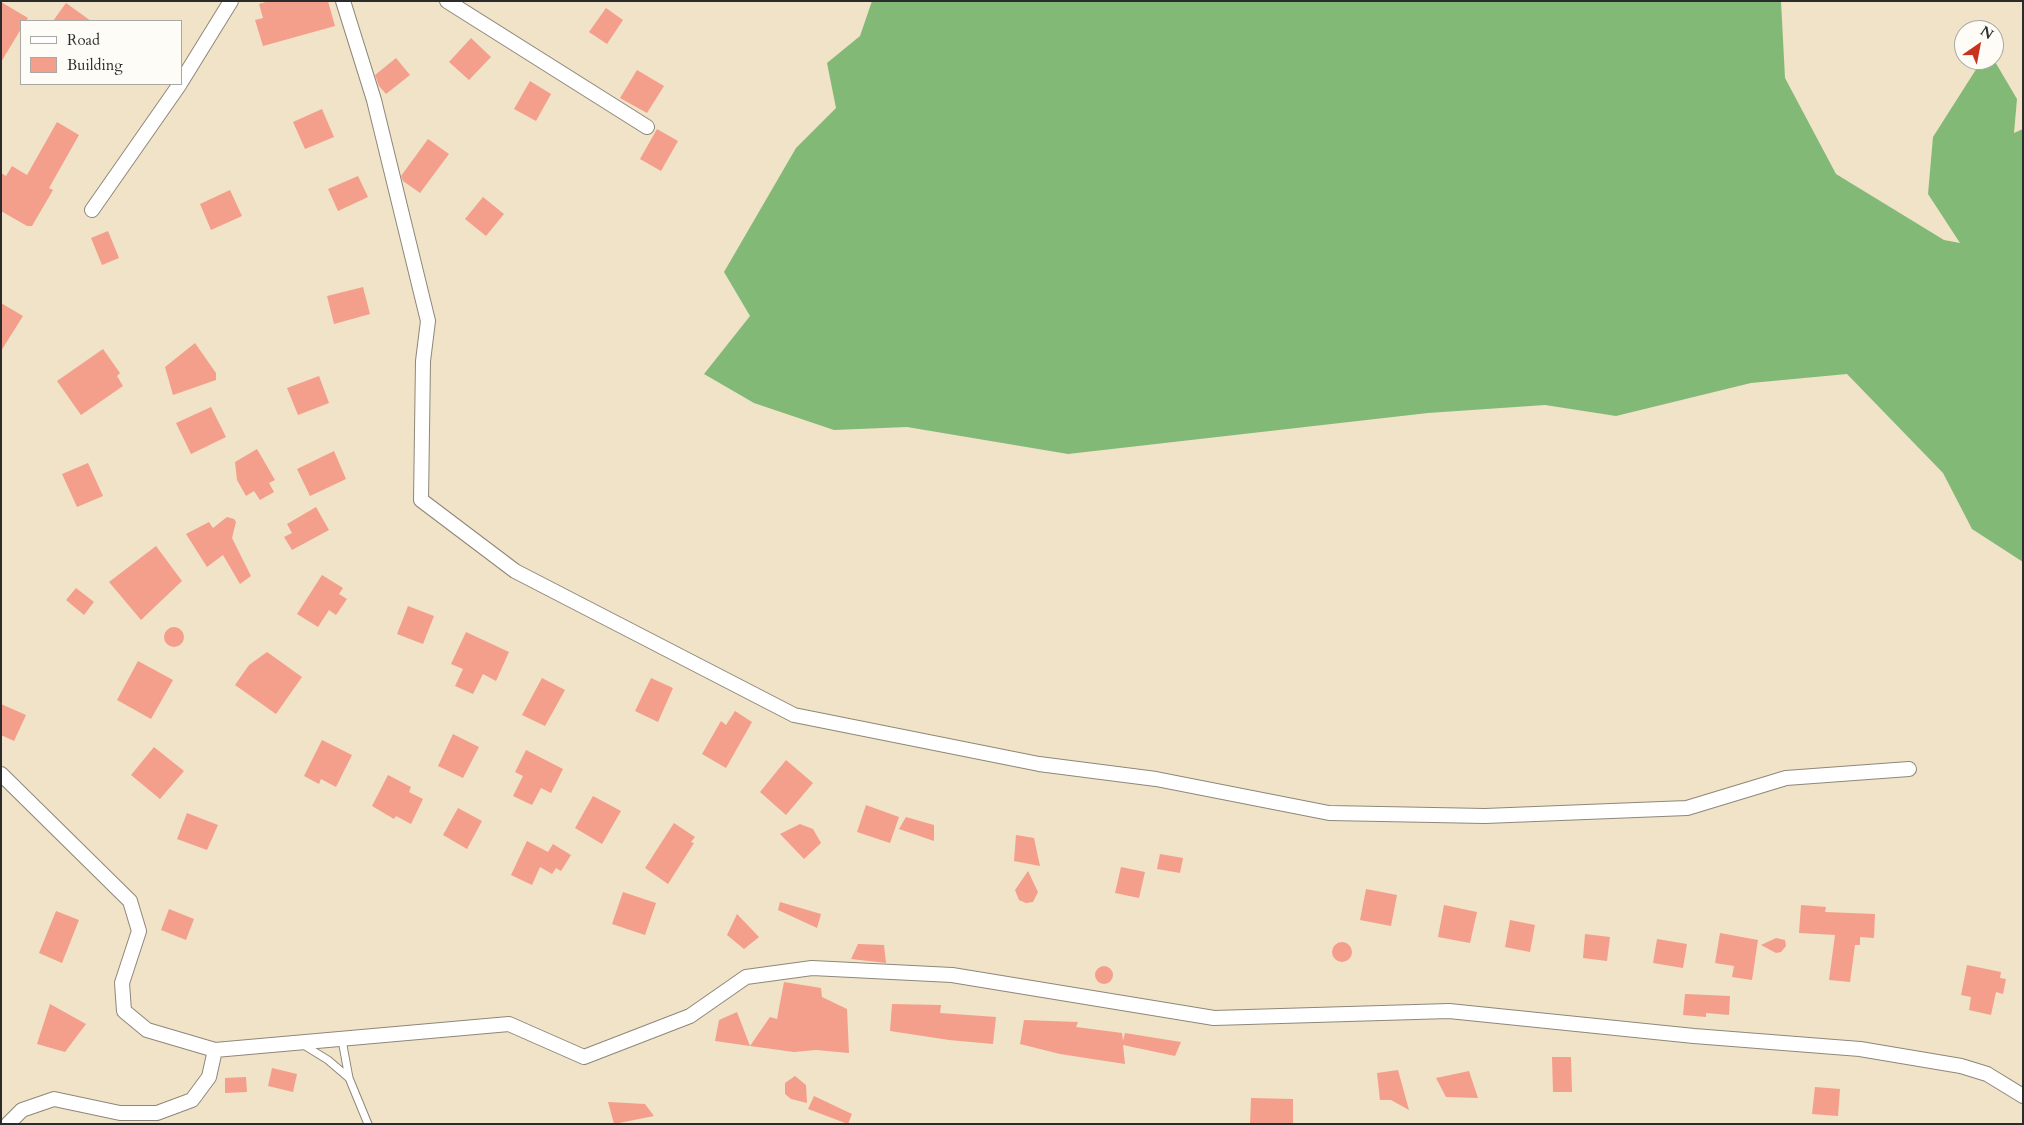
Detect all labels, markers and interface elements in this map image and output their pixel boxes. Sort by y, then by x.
legend [20,20,182,85]
north arrow [1954,20,2004,70]
text: N [1977,22,1997,44]
text: Road [67,30,100,50]
text: Building [67,55,123,75]

